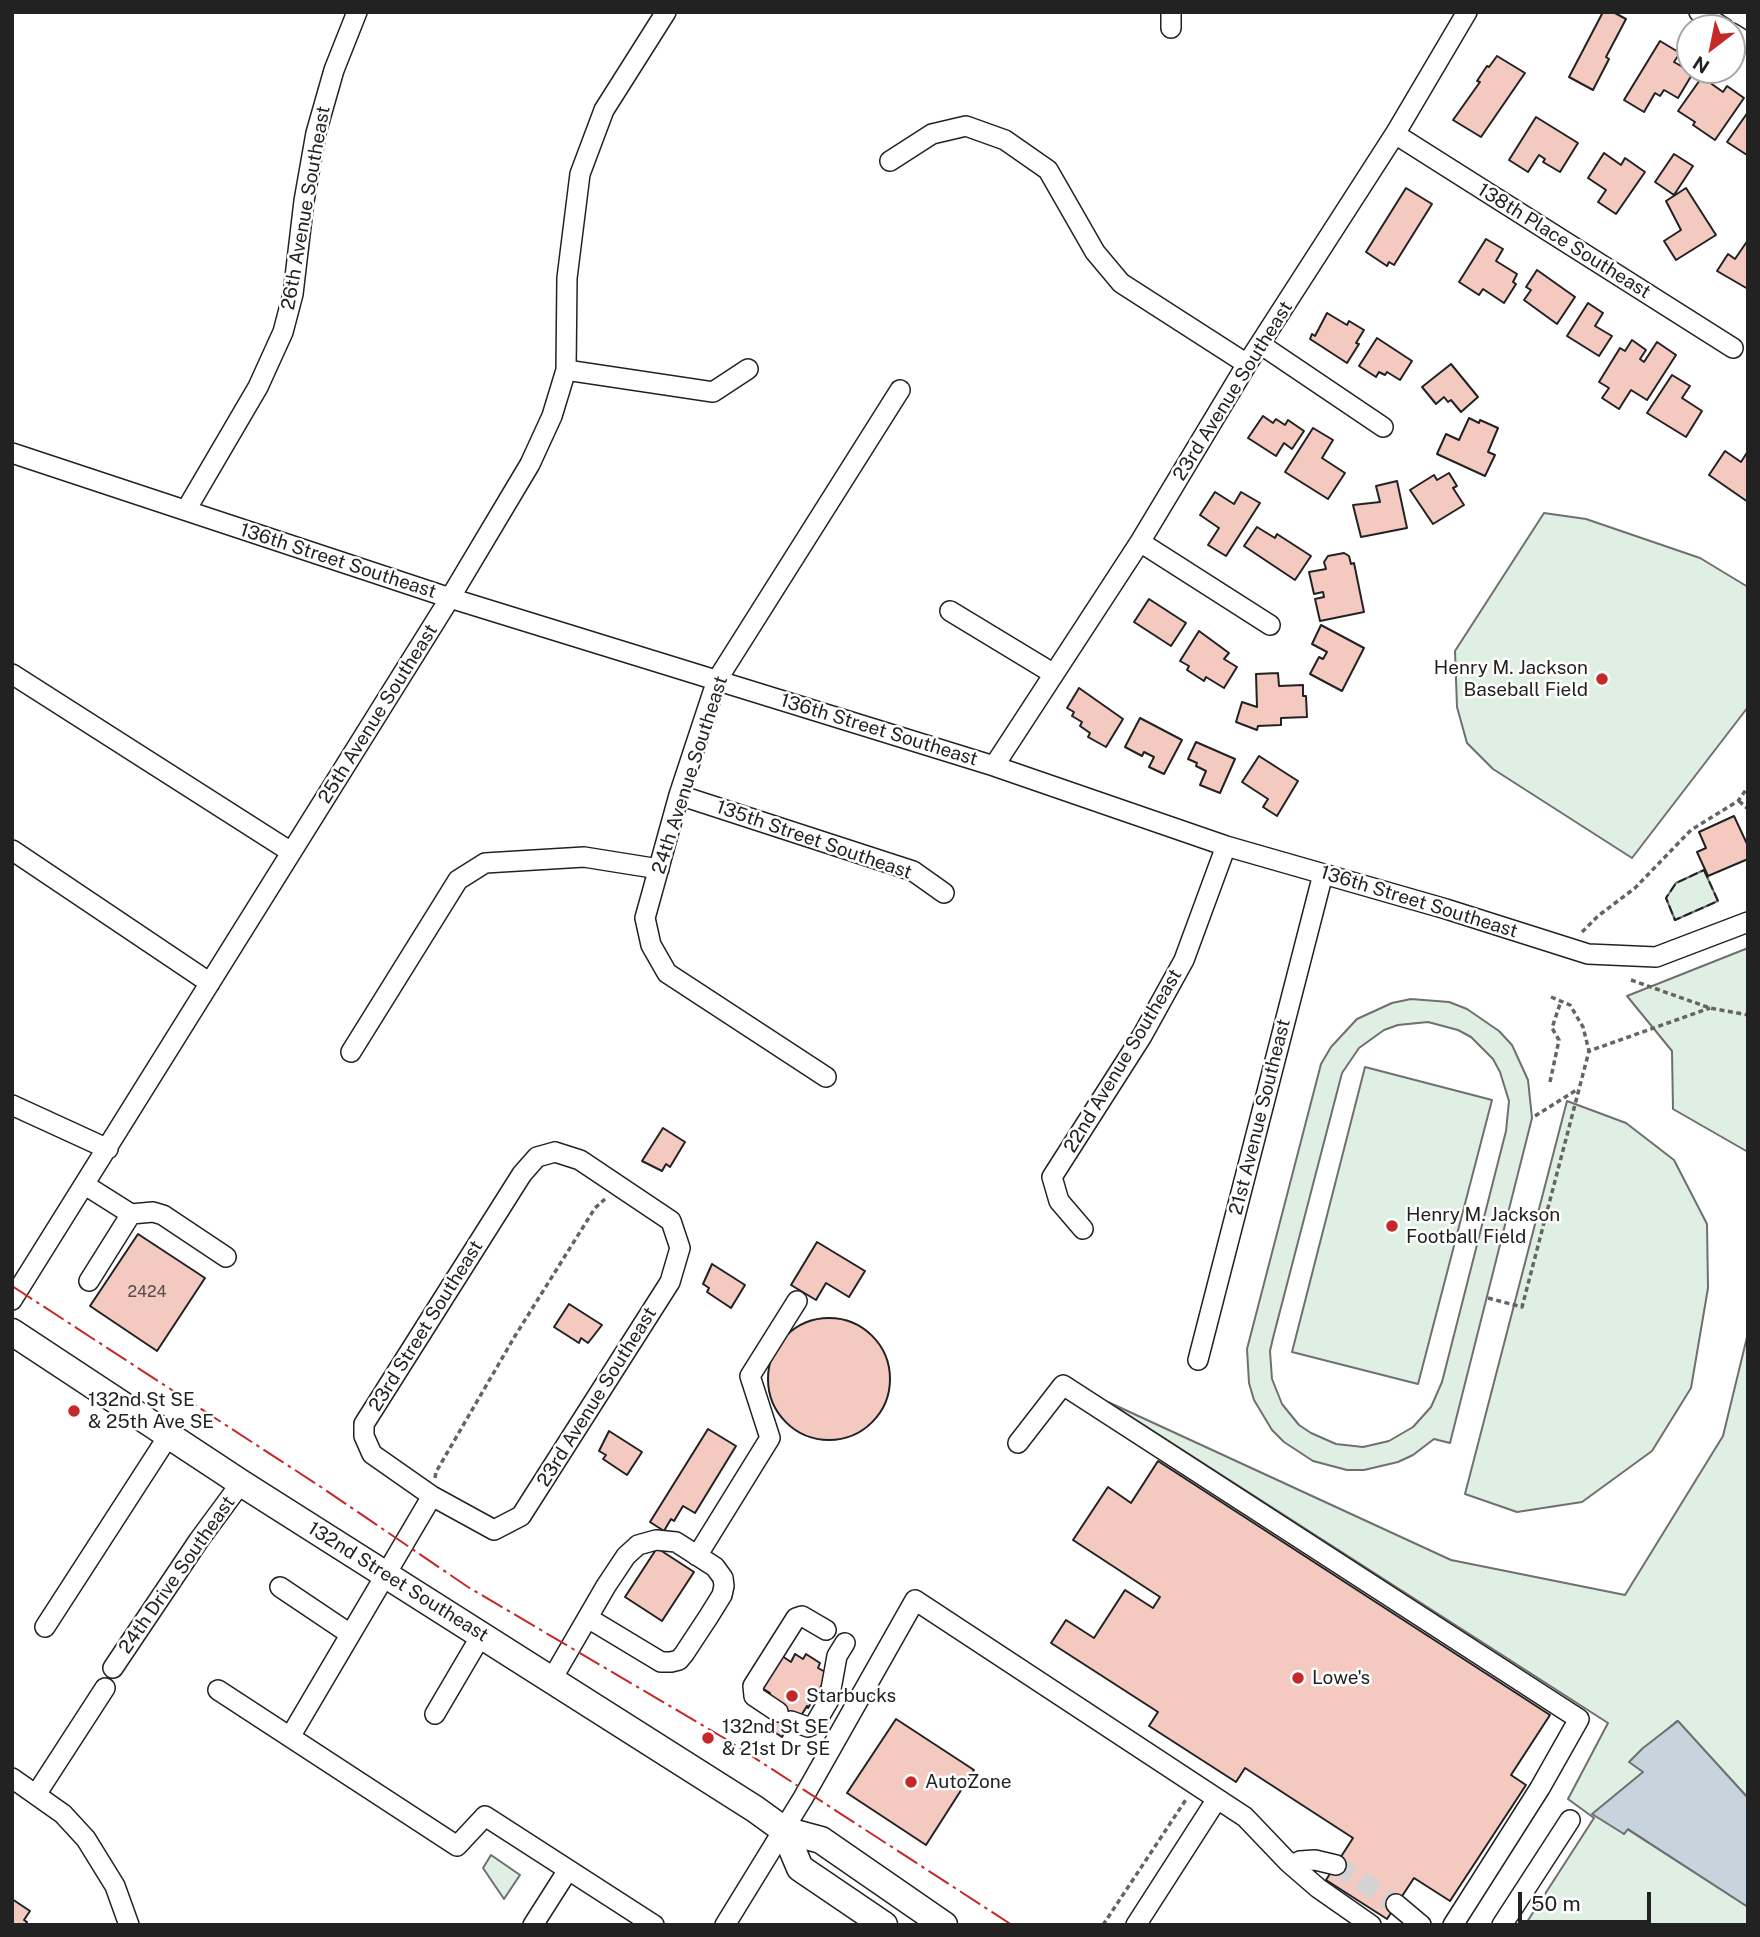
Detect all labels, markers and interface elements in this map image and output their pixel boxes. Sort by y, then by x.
north arrow [1676,14,1746,84]
text: N [1689,52,1713,78]
street label: 26th Avenue Southeast [277,104,335,312]
street label: 138th Place Southeast [1473,178,1655,304]
street label: 23rd Avenue Southeast [1168,297,1298,485]
street label: 136th Street Southeast [237,518,439,604]
street label: 25th Avenue Southeast [313,620,443,808]
place label: Henry M. Jackson Baseball Field [1434,657,1588,701]
marker: Henry M. Jackson Baseball Field [1594,671,1610,687]
street label: 24th Avenue Southeast [647,673,733,877]
street label: 136th Street Southeast [778,689,980,771]
street label: 135th Street Southeast [713,796,915,884]
street label: 136th Street Southeast [1318,861,1520,943]
street label: 22nd Avenue Southeast [1059,965,1187,1157]
street label: 21st Avenue Southeast [1225,1017,1295,1217]
place label: Henry M. Jackson Football Field [1406,1204,1560,1248]
marker: Henry M. Jackson Football Field [1384,1218,1400,1234]
street label: 23rd Street Southeast [364,1236,488,1416]
house number: 2424 [127,1282,167,1302]
street label: 23rd Avenue Southeast [532,1303,662,1491]
place label: 132nd St SE & 25th Ave SE [88,1389,214,1433]
marker: 132nd St SE & 25th Ave SE [66,1403,82,1419]
street label: 24th Drive Southeast [114,1492,240,1658]
street label: 132nd Street Southeast [303,1517,493,1647]
place label: Lowe's [1312,1667,1370,1689]
marker: Lowe's [1290,1670,1306,1686]
place label: Starbucks [806,1685,896,1707]
marker: Starbucks [784,1688,800,1704]
place label: 132nd St SE & 21st Dr SE [722,1716,830,1760]
marker: 132nd St SE & 21st Dr SE [700,1730,716,1746]
place label: AutoZone [925,1771,1012,1793]
marker: AutoZone [903,1774,919,1790]
scale bar [1522,1878,1655,1922]
text: 50 m [1531,1891,1581,1916]

